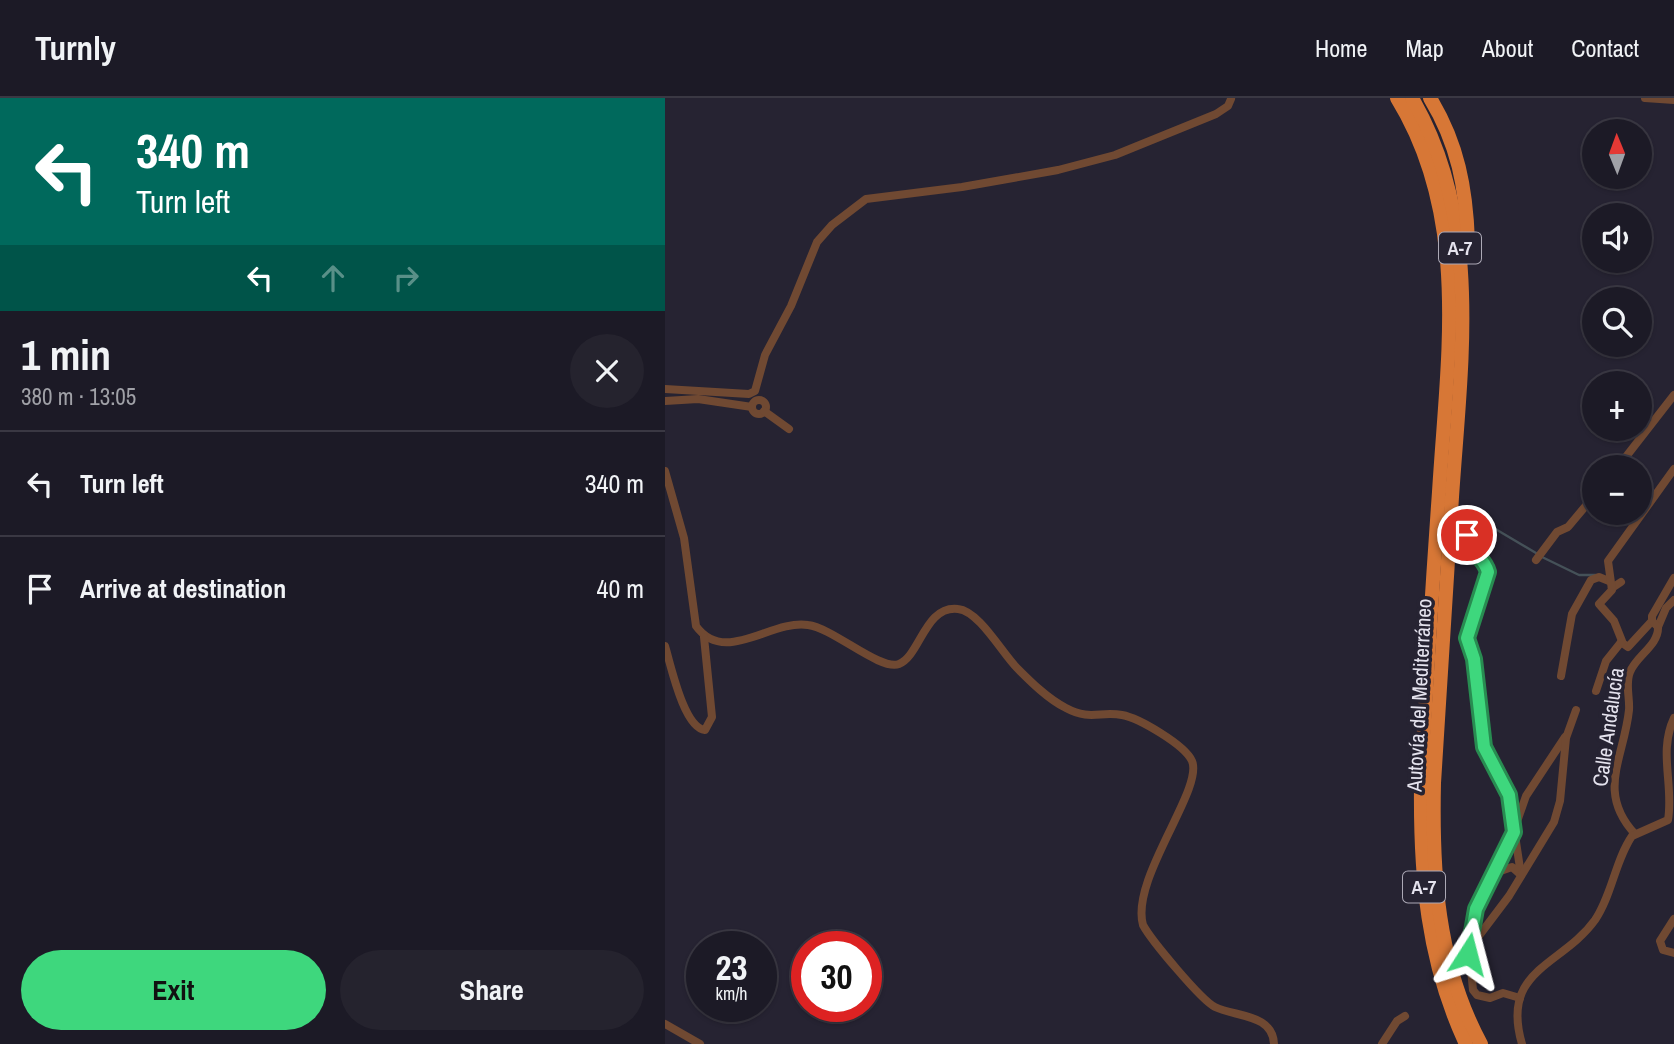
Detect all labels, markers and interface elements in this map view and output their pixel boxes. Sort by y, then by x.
text: Turnly [35,26,116,70]
text: Home [1315,32,1367,64]
text: Map [1405,32,1444,64]
text: About [1482,32,1533,64]
text: Contact [1571,32,1639,64]
text: 340 m [136,117,250,183]
north arrow [1582,119,1652,189]
map controls [1582,119,1652,525]
icon: left [21,126,112,217]
text: Turn left [136,180,230,223]
button: sound [1582,203,1652,273]
road number: A-7 [1439,232,1481,264]
icon: left [241,259,279,297]
icon: ahead [314,259,352,297]
icon: right [387,259,425,297]
button: search [1582,287,1652,357]
text: 1 min [21,327,111,383]
button: close [570,334,644,408]
button: + [1582,371,1652,441]
text: 380 m · 13:05 [21,381,136,412]
button: − [1582,455,1652,525]
icon: left [21,465,59,503]
text: Turn left [80,466,164,501]
text: 340 m [585,466,644,501]
pin [1437,505,1497,565]
icon: arrive [1448,516,1486,554]
icon: arrive [21,570,59,608]
text: Arrive at destination [80,571,286,606]
text: 40 m [597,571,644,606]
street label: Autovía del Mediterráneo [1399,598,1439,793]
street label: Calle Andalucía [1585,665,1631,788]
road number: A-7 [1403,872,1445,902]
position arrow [1431,917,1505,991]
speed limit sign: 30 [791,931,882,1022]
text: 23 [716,944,747,991]
button: Exit [21,950,326,1030]
button: Share [340,950,644,1030]
text: km/h [716,981,748,1006]

